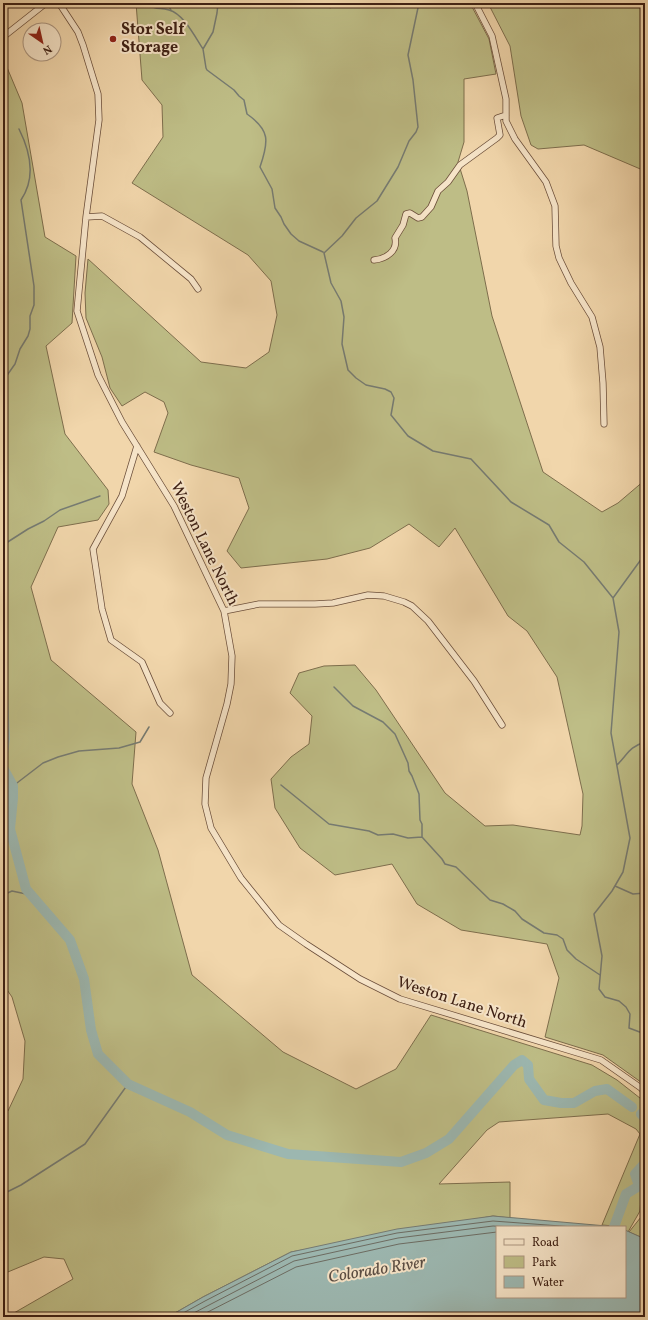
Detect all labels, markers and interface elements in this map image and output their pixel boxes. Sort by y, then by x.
place label: Stor Self Storage [121,19,186,59]
north arrow [22,22,62,62]
marker: Stor Self Storage [108,34,118,44]
text: N [39,41,54,58]
street label: Weston Lane North [164,478,244,610]
street label: Weston Lane North [394,972,530,1034]
legend [496,1226,626,1298]
text: Road [532,1235,559,1251]
water label: Colorado River [326,1251,428,1289]
text: Park [532,1255,557,1271]
text: Water [532,1275,564,1291]

